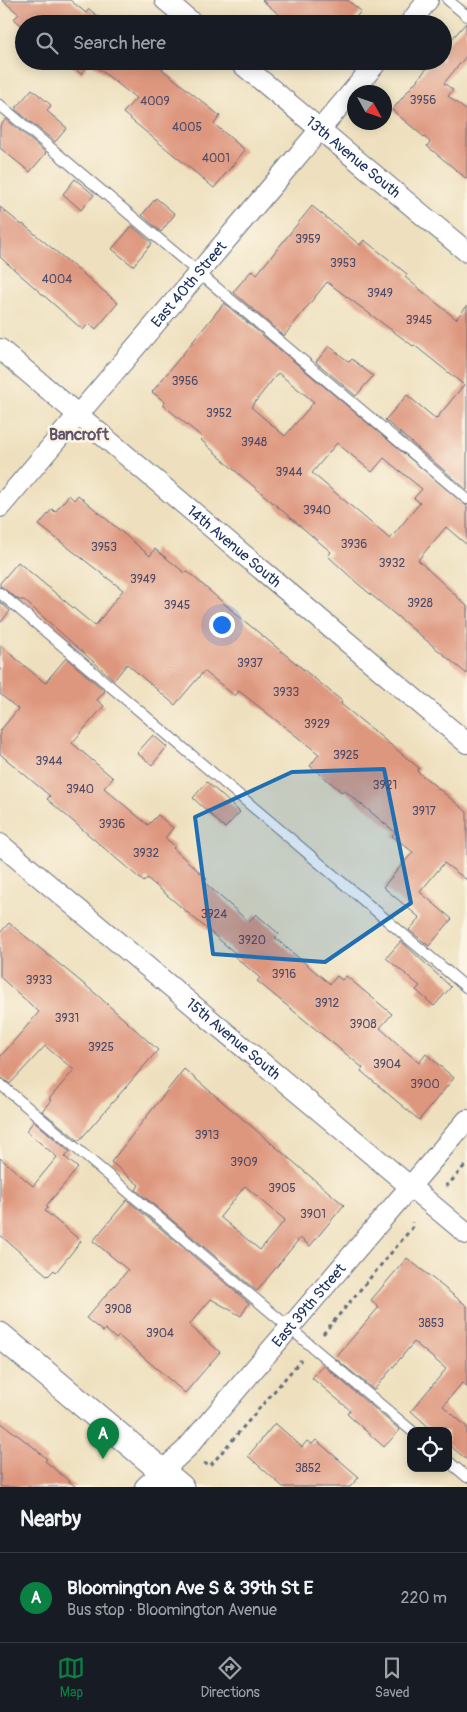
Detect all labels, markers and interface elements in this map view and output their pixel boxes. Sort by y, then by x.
search box [15,15,452,70]
icon: search [33,29,61,57]
text: Search here [73,31,166,55]
north arrow [347,85,392,130]
house number: 3956 [410,93,436,108]
house number: 4009 [140,94,170,109]
street label: 13th Avenue South [302,112,404,202]
house number: 4005 [172,120,202,135]
house number: 4001 [202,151,230,166]
house number: 3959 [295,232,321,247]
street label: East 40th Street [147,237,231,331]
house number: 3953 [330,256,356,271]
house number: 4004 [42,272,72,287]
house number: 3949 [367,286,393,301]
house number: 3945 [406,313,432,328]
house number: 3956 [172,374,198,389]
house number: 3952 [206,406,232,421]
district label: Bancroft [49,425,110,445]
house number: 3948 [241,435,267,450]
house number: 3944 [276,465,302,480]
street label: 14th Avenue South [183,501,285,592]
house number: 3940 [303,503,331,518]
house number: 3936 [341,537,367,552]
house number: 3953 [91,540,117,555]
house number: 3932 [379,556,405,571]
house number: 3949 [130,572,156,587]
house number: 3928 [407,596,433,611]
house number: 3945 [164,598,190,613]
your location [209,612,235,638]
house number: 3937 [237,656,264,671]
house number: 3933 [273,685,299,700]
house number: 3929 [304,717,330,732]
house number: 3925 [333,748,359,763]
house number: 3944 [36,754,62,769]
house number: 3921 [373,778,397,793]
house number: 3940 [66,782,94,797]
house number: 3917 [412,804,437,819]
house number: 3936 [99,817,125,832]
house number: 3932 [133,846,159,861]
house number: 3924 [201,907,227,922]
house number: 3920 [238,933,266,948]
house number: 3916 [272,967,296,982]
house number: 3933 [26,973,52,988]
street label: 15th Avenue South [182,994,284,1084]
house number: 3912 [315,996,339,1011]
house number: 3931 [55,1011,79,1026]
house number: 3908 [349,1017,377,1032]
house number: 3925 [88,1040,114,1055]
house number: 3904 [373,1057,401,1072]
house number: 3900 [410,1077,440,1092]
house number: 3913 [195,1128,219,1143]
house number: 3909 [230,1155,258,1170]
house number: 3905 [268,1181,296,1196]
house number: 3901 [300,1207,326,1222]
street label: East 39th Street [268,1259,350,1351]
house number: 3908 [104,1302,132,1317]
house number: 3853 [418,1316,444,1331]
house number: 3904 [146,1326,174,1341]
pin: A [87,1418,119,1459]
map controls [407,1427,452,1472]
button: locate [407,1427,452,1472]
house number: 3852 [295,1461,321,1476]
text: Nearby [20,1506,81,1533]
text: Bloomington Ave S & 39th St E [67,1576,313,1600]
text: A [31,1588,41,1608]
text: 220 m [401,1588,447,1608]
text: Bus stop · Bloomington Avenue [67,1600,277,1620]
tab: Map [57,1654,85,1701]
tab: Directions [200,1654,260,1701]
tab: Saved [375,1654,410,1701]

